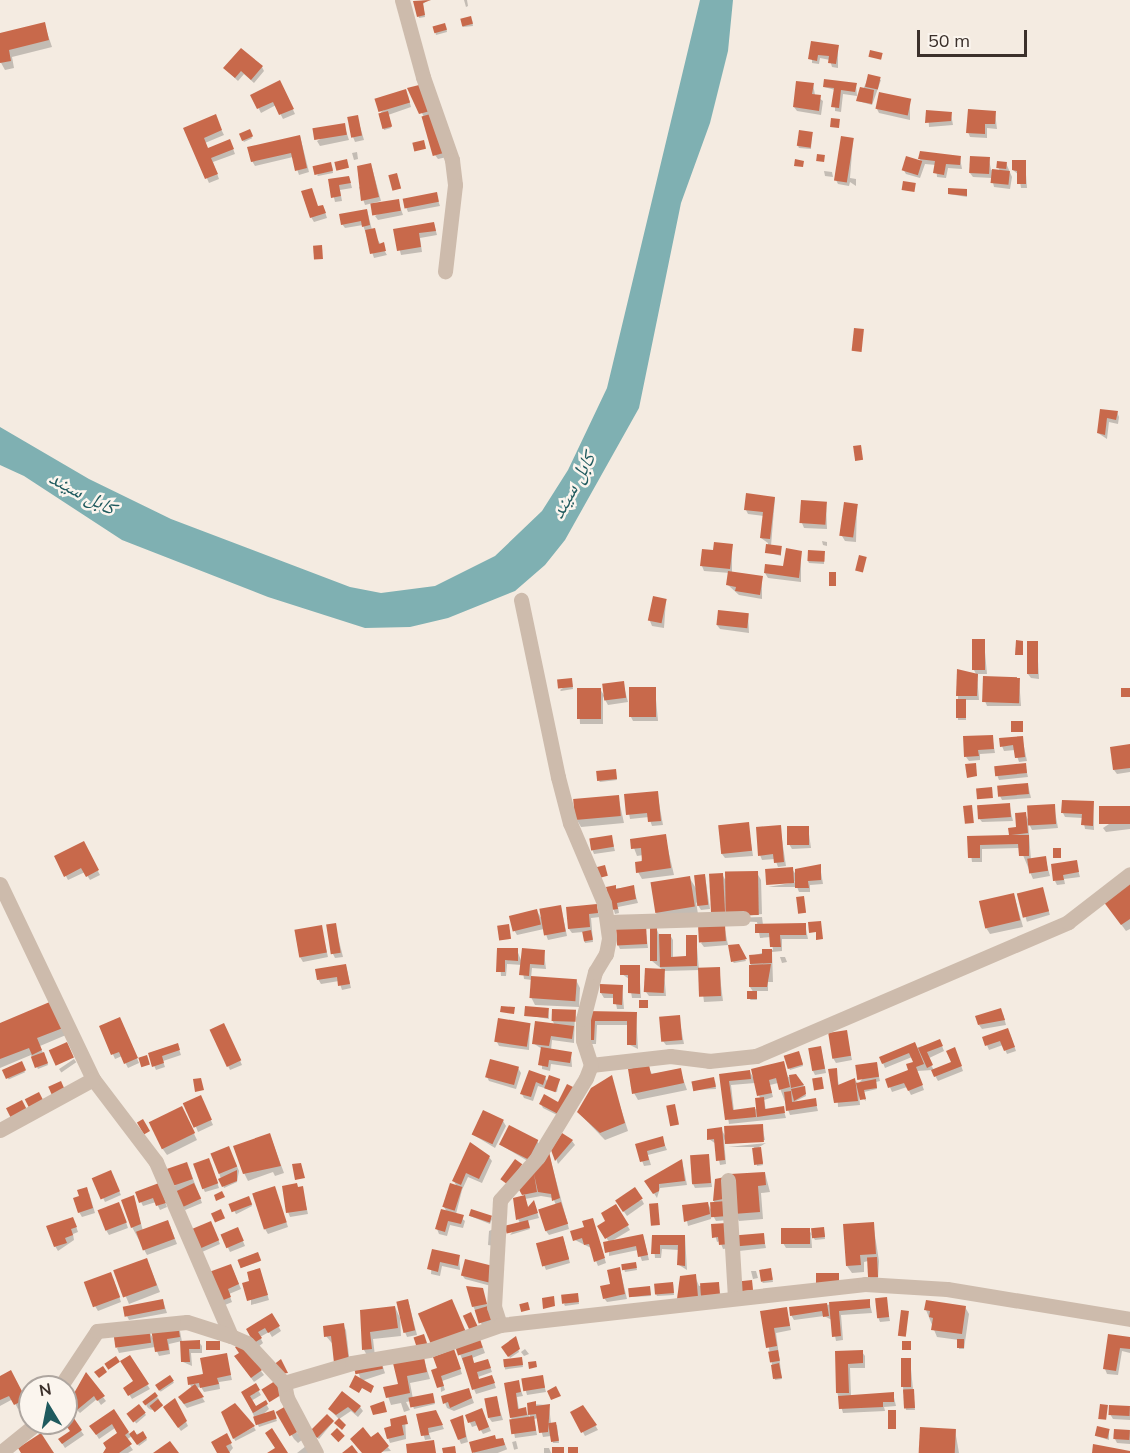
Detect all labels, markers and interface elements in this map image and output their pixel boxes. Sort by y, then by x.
scale bar [920,18,1030,56]
text: 50 m [928,29,970,52]
water label: کابل سيند [544,448,600,522]
water label: کابل سيند [46,465,120,519]
north arrow [18,1375,78,1435]
text: N [38,1378,53,1400]

